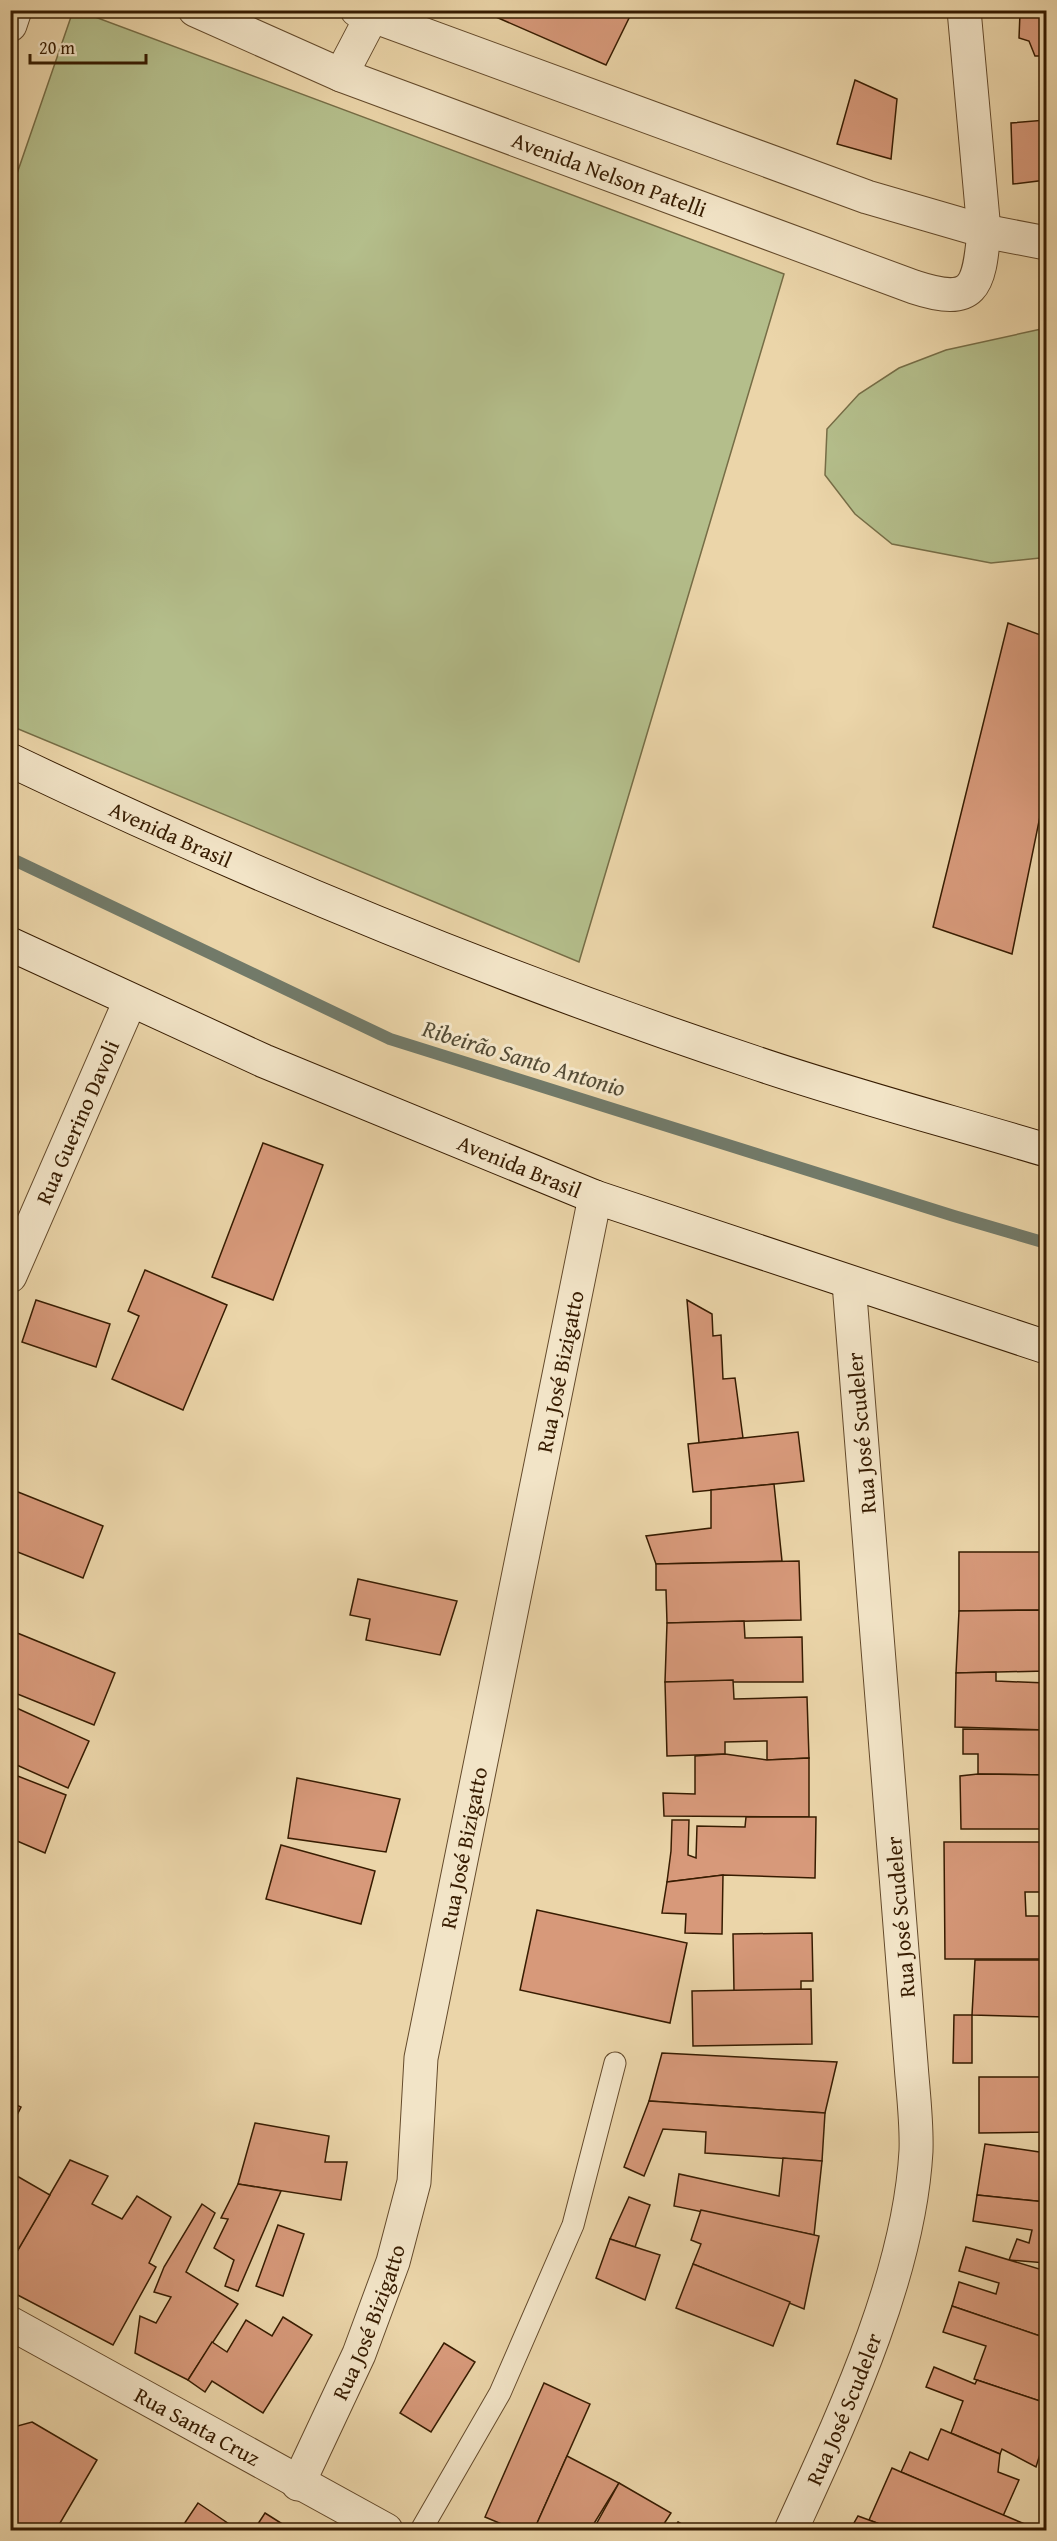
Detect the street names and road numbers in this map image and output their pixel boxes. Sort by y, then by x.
street label: Avenida Nelson Patelli [507,124,711,225]
street label: Avenida Brasil [104,793,237,876]
street label: Rua Guerino Davoli [27,1035,127,1209]
street label: Avenida Brasil [453,1126,586,1206]
street label: Rua José Bizigatto [528,1288,592,1455]
street label: Rua José Scudeler [838,1351,884,1515]
street label: Rua José Bizigatto [431,1764,495,1932]
street label: Rua José Scudeler [877,1835,923,1999]
street label: Rua José Bizigatto [324,2241,413,2405]
street label: Rua José Scudeler [798,2329,889,2490]
street label: Rua Santa Cruz [129,2379,266,2474]

